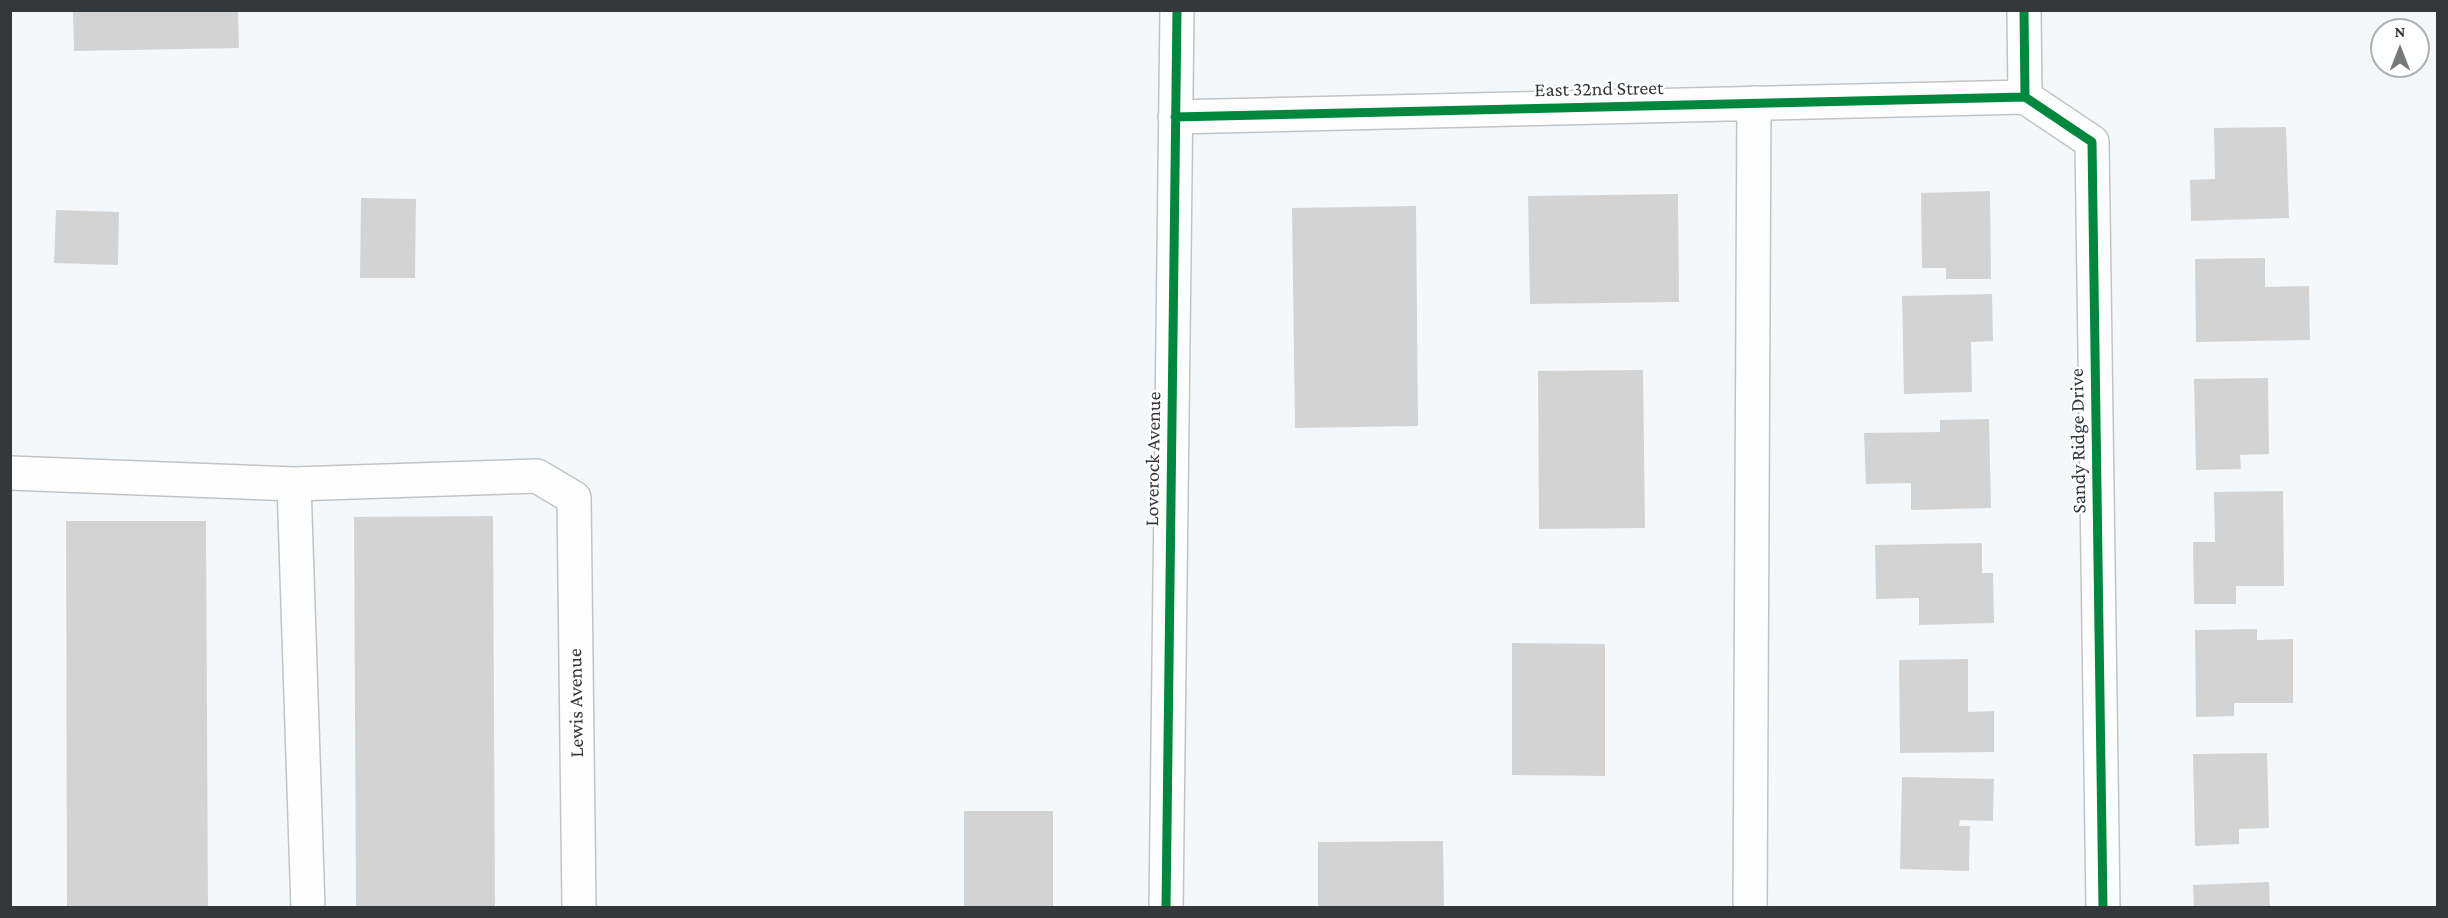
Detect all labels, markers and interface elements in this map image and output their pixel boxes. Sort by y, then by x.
north arrow [2370,18,2430,78]
text: N [2395,23,2405,40]
street label: East 32nd Street [1534,76,1664,102]
street label: Sandy Ridge Drive [2065,368,2091,514]
street label: Loverock Avenue [1140,391,1166,527]
street label: Lewis Avenue [563,648,589,758]

